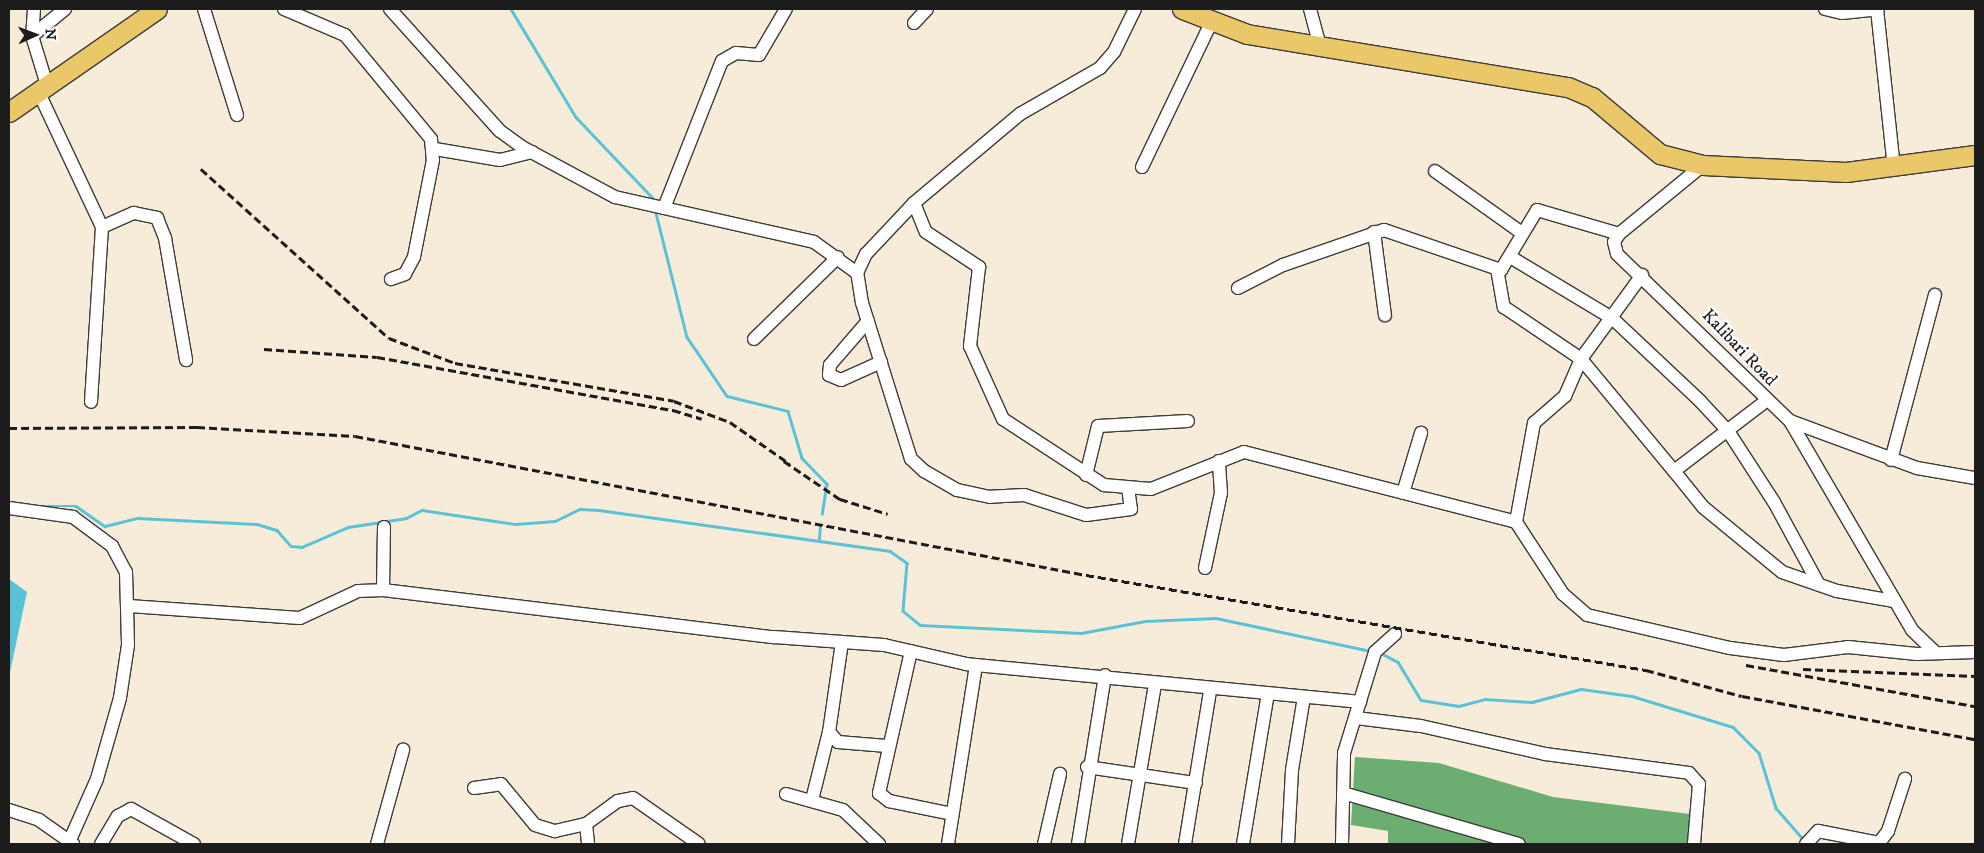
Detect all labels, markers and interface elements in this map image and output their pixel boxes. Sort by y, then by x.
north arrow [10,10,60,60]
text: N [41,28,59,41]
street label: Kalibari Road [1697,305,1781,391]

